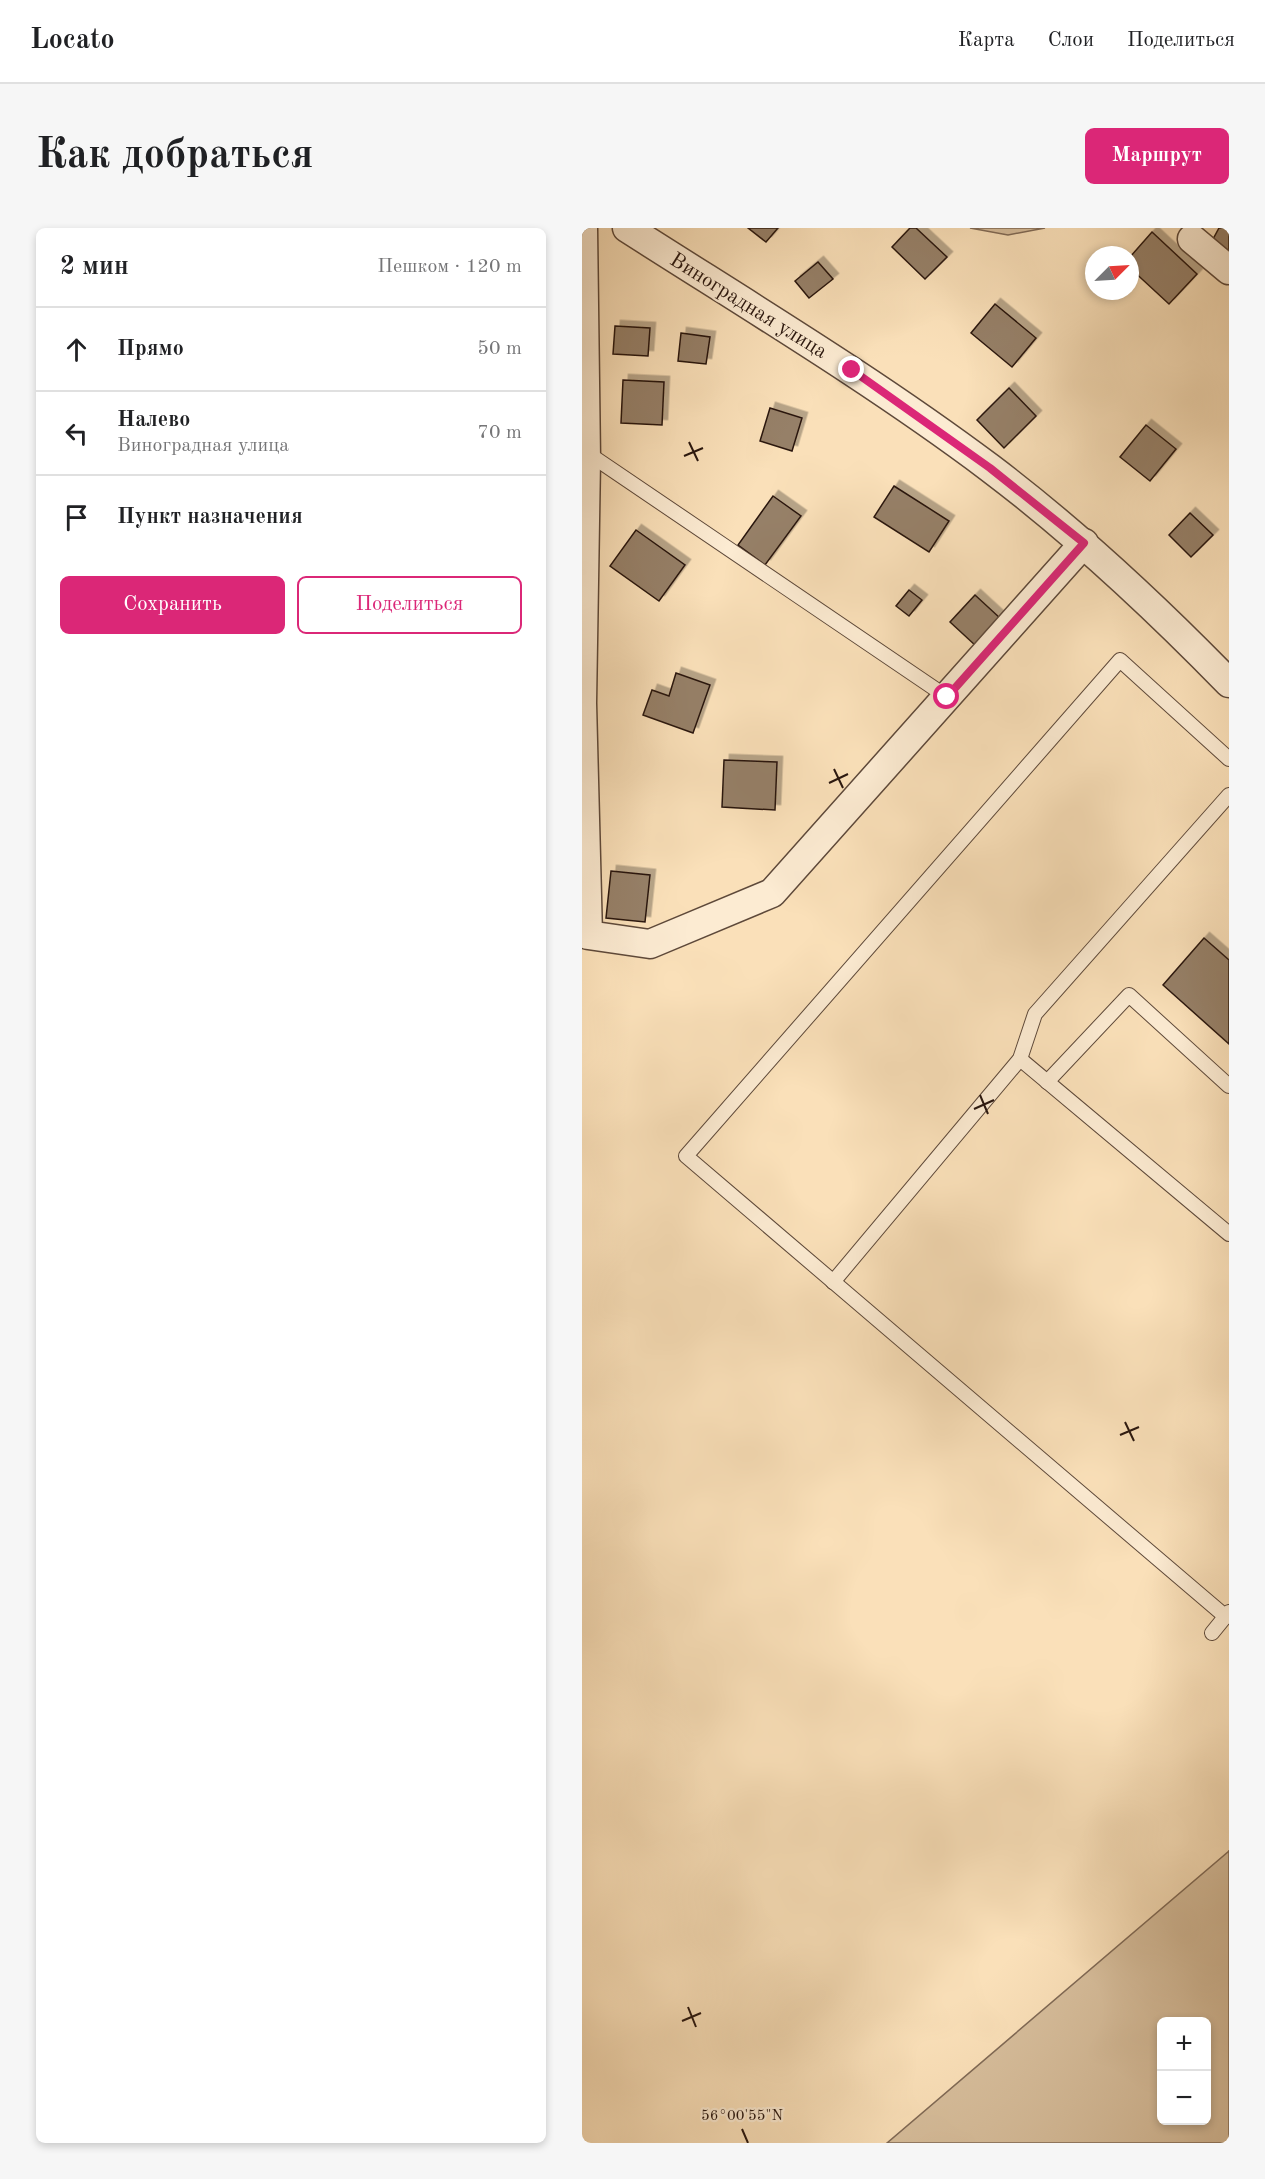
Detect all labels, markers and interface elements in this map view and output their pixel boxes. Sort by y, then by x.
text: Locato [30,27,115,55]
text: Карта [958,30,1015,51]
text: Слои [1048,30,1094,51]
text: Поделиться [1127,30,1235,51]
button: Маршрут [1085,128,1229,184]
text: Как добраться [36,135,313,177]
north arrow [1085,246,1139,300]
street label: Виноградная улица [666,249,830,363]
text: 2 мин [60,254,129,280]
text: Пешком · 120 m [377,257,522,277]
icon: ahead [60,333,93,366]
text: Прямо [117,338,184,360]
text: 50 m [477,339,522,359]
route end [838,356,864,382]
text: Налево [117,409,190,431]
icon: left [60,417,93,450]
text: 70 m [477,423,522,443]
text: Виноградная улица [117,436,289,456]
icon: arrive [60,501,93,534]
text: Пункт назначения [117,506,303,528]
button: Сохранить [60,576,285,634]
button: Поделиться [297,576,522,634]
route start [933,683,959,709]
map controls [1157,2017,1211,2125]
button: + [1157,2017,1211,2071]
button: − [1157,2071,1211,2125]
text: 56°00'55"N [701,2109,783,2124]

